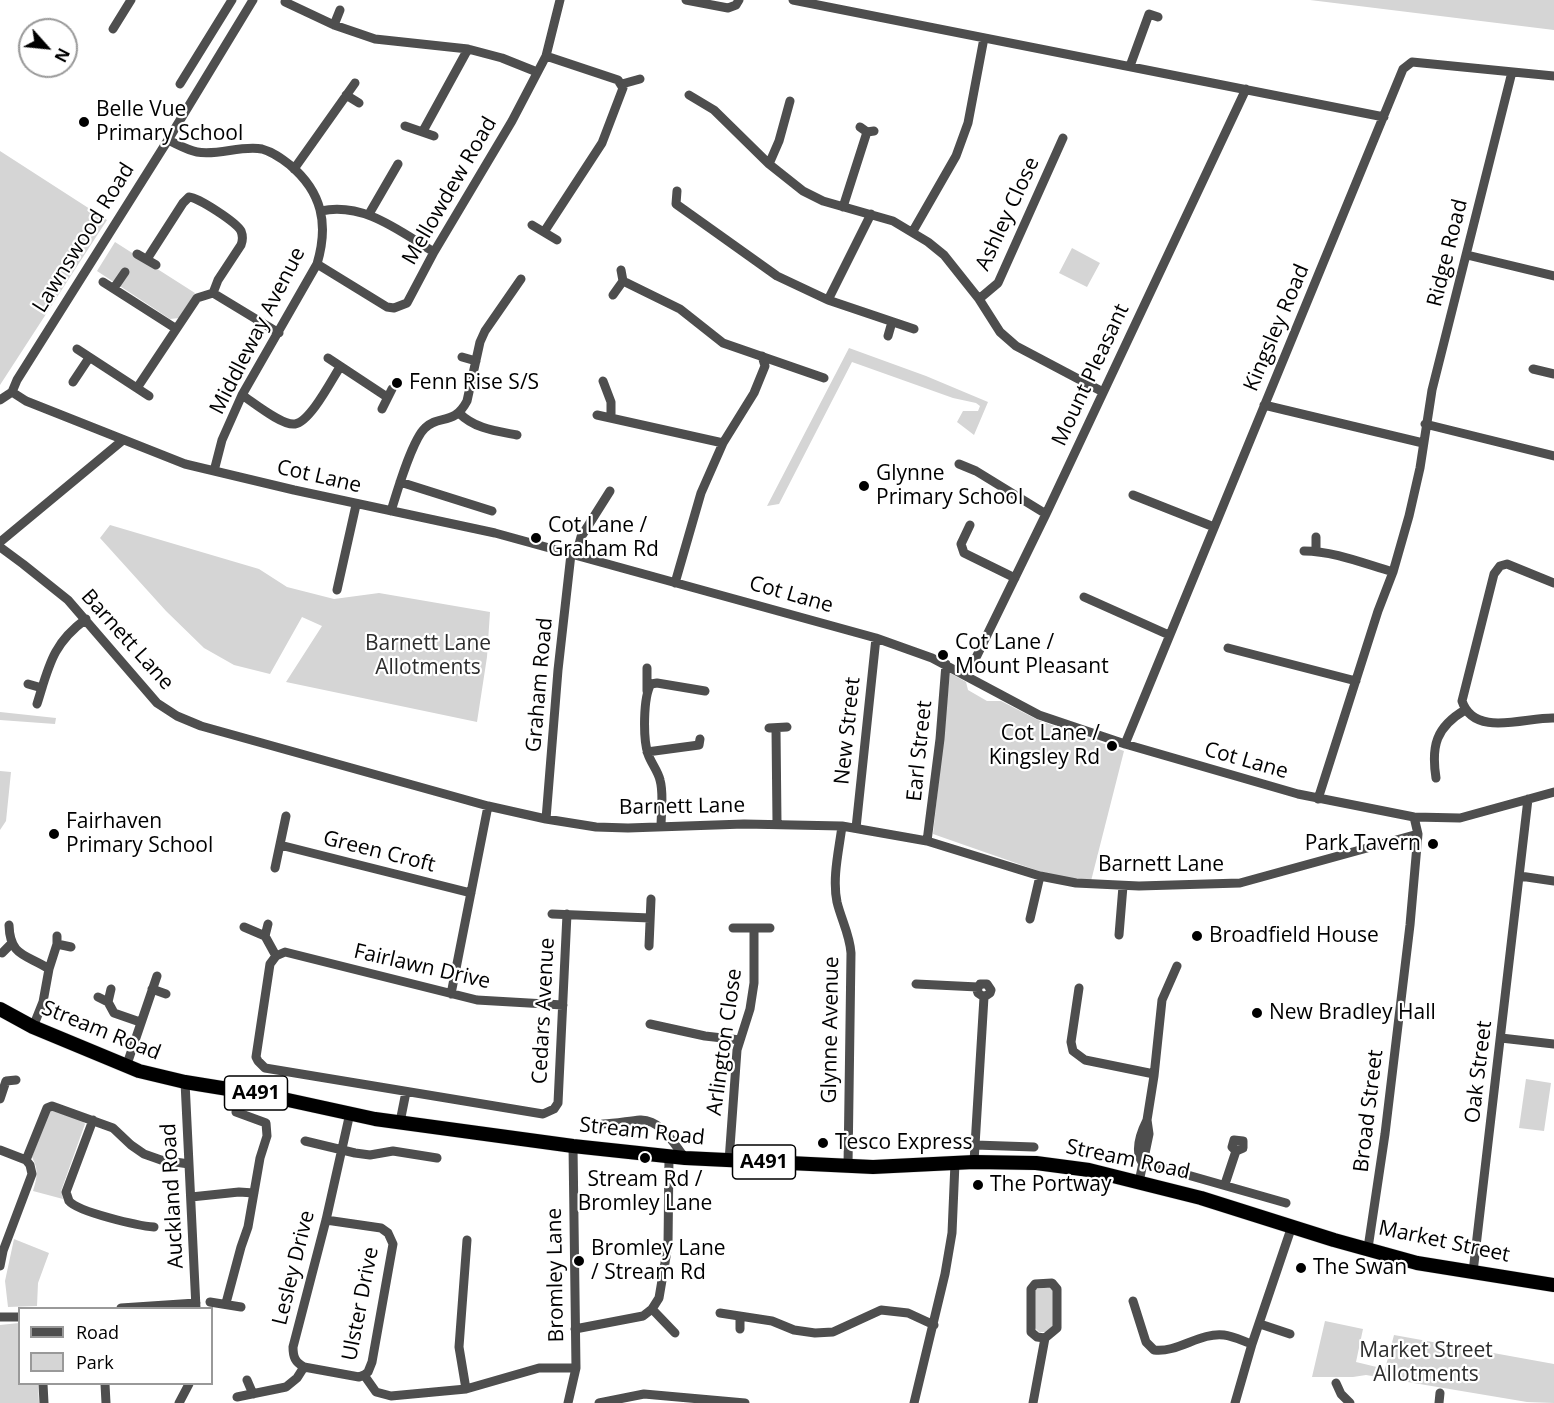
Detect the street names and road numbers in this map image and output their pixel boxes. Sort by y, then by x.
street label: Mellowdew Road [397,113,503,269]
street label: Ashley Close [971,153,1045,275]
street label: Lawnswood Road [28,158,140,318]
street label: Ridge Road [1422,197,1474,309]
street label: Middleway Avenue [205,243,311,419]
street label: Kingsley Road [1239,261,1315,395]
street label: Mount Pleasant [1047,300,1135,450]
street label: Cot Lane [274,455,364,499]
street label: Cot Lane [746,571,836,619]
street label: Barnett Lane [75,585,179,695]
street label: Graham Road [522,617,558,753]
street label: New Street [830,676,866,786]
street label: Earl Street [902,699,938,803]
street label: Cot Lane [1201,737,1291,785]
street label: Barnett Lane [619,793,745,821]
street label: Green Croft [320,826,438,878]
street label: Barnett Lane [1098,852,1224,878]
street label: Cedars Avenue [528,937,560,1085]
street label: Fairlawn Drive [351,939,493,995]
street label: Glynne Avenue [817,956,845,1104]
street label: Arlington Close [702,967,748,1117]
street label: Stream Road [38,996,164,1066]
street label: Oak Street [1460,1019,1498,1125]
street label: Broad Street [1349,1048,1389,1174]
road number: A491 [224,1076,288,1110]
street label: Stream Road [578,1113,706,1151]
street label: Auckland Road [157,1123,189,1269]
street label: Stream Road [1064,1135,1192,1185]
road number: A491 [732,1145,795,1179]
street label: Bromley Lane [542,1207,570,1343]
street label: Lesley Drive [268,1208,320,1328]
street label: Market Street [1376,1216,1512,1268]
street label: Ulster Drive [338,1245,384,1363]

